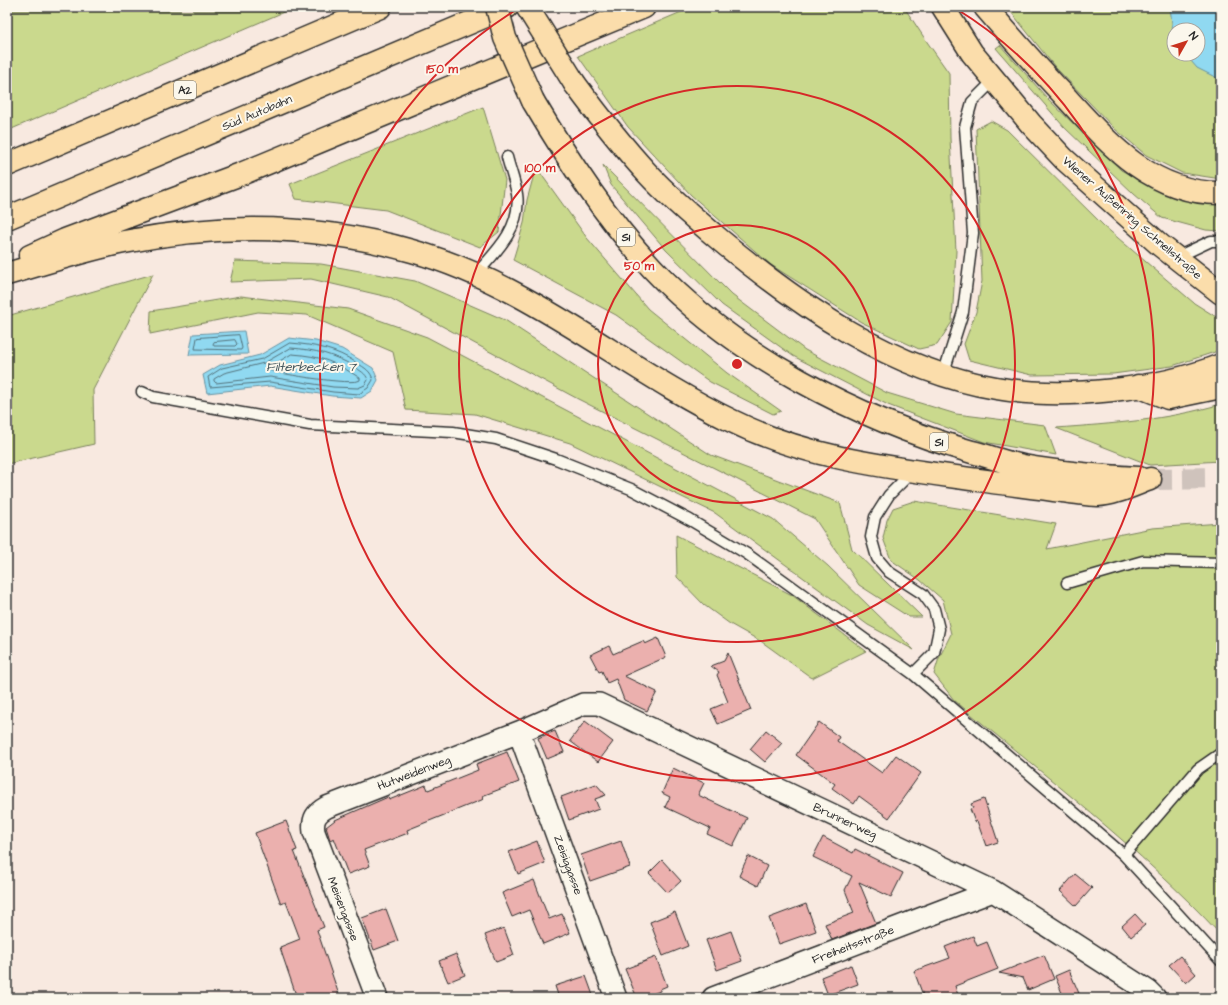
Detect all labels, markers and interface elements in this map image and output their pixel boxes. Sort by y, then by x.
north arrow [1166,22,1206,62]
text: N [1185,29,1201,43]
text: 150 m [426,61,459,78]
road number: A2 [174,81,196,99]
street label: Süd Autobahn [219,91,295,135]
street label: Wiener Außenring Schnellstraße [1058,153,1206,285]
text: 100 m [525,160,556,177]
road number: S1 [617,228,635,246]
text: 50 m [624,258,655,275]
centre of rings [730,357,744,371]
water label: Filterbecken 7 [266,358,358,376]
road number: S1 [930,433,948,451]
street label: Hutweidenweg [375,751,453,796]
street label: Brunnerweg [810,799,880,844]
street label: Zeisiggasse [548,833,587,898]
street label: Meisengasse [322,874,363,944]
street label: Freiheitsstraße [809,921,897,969]

